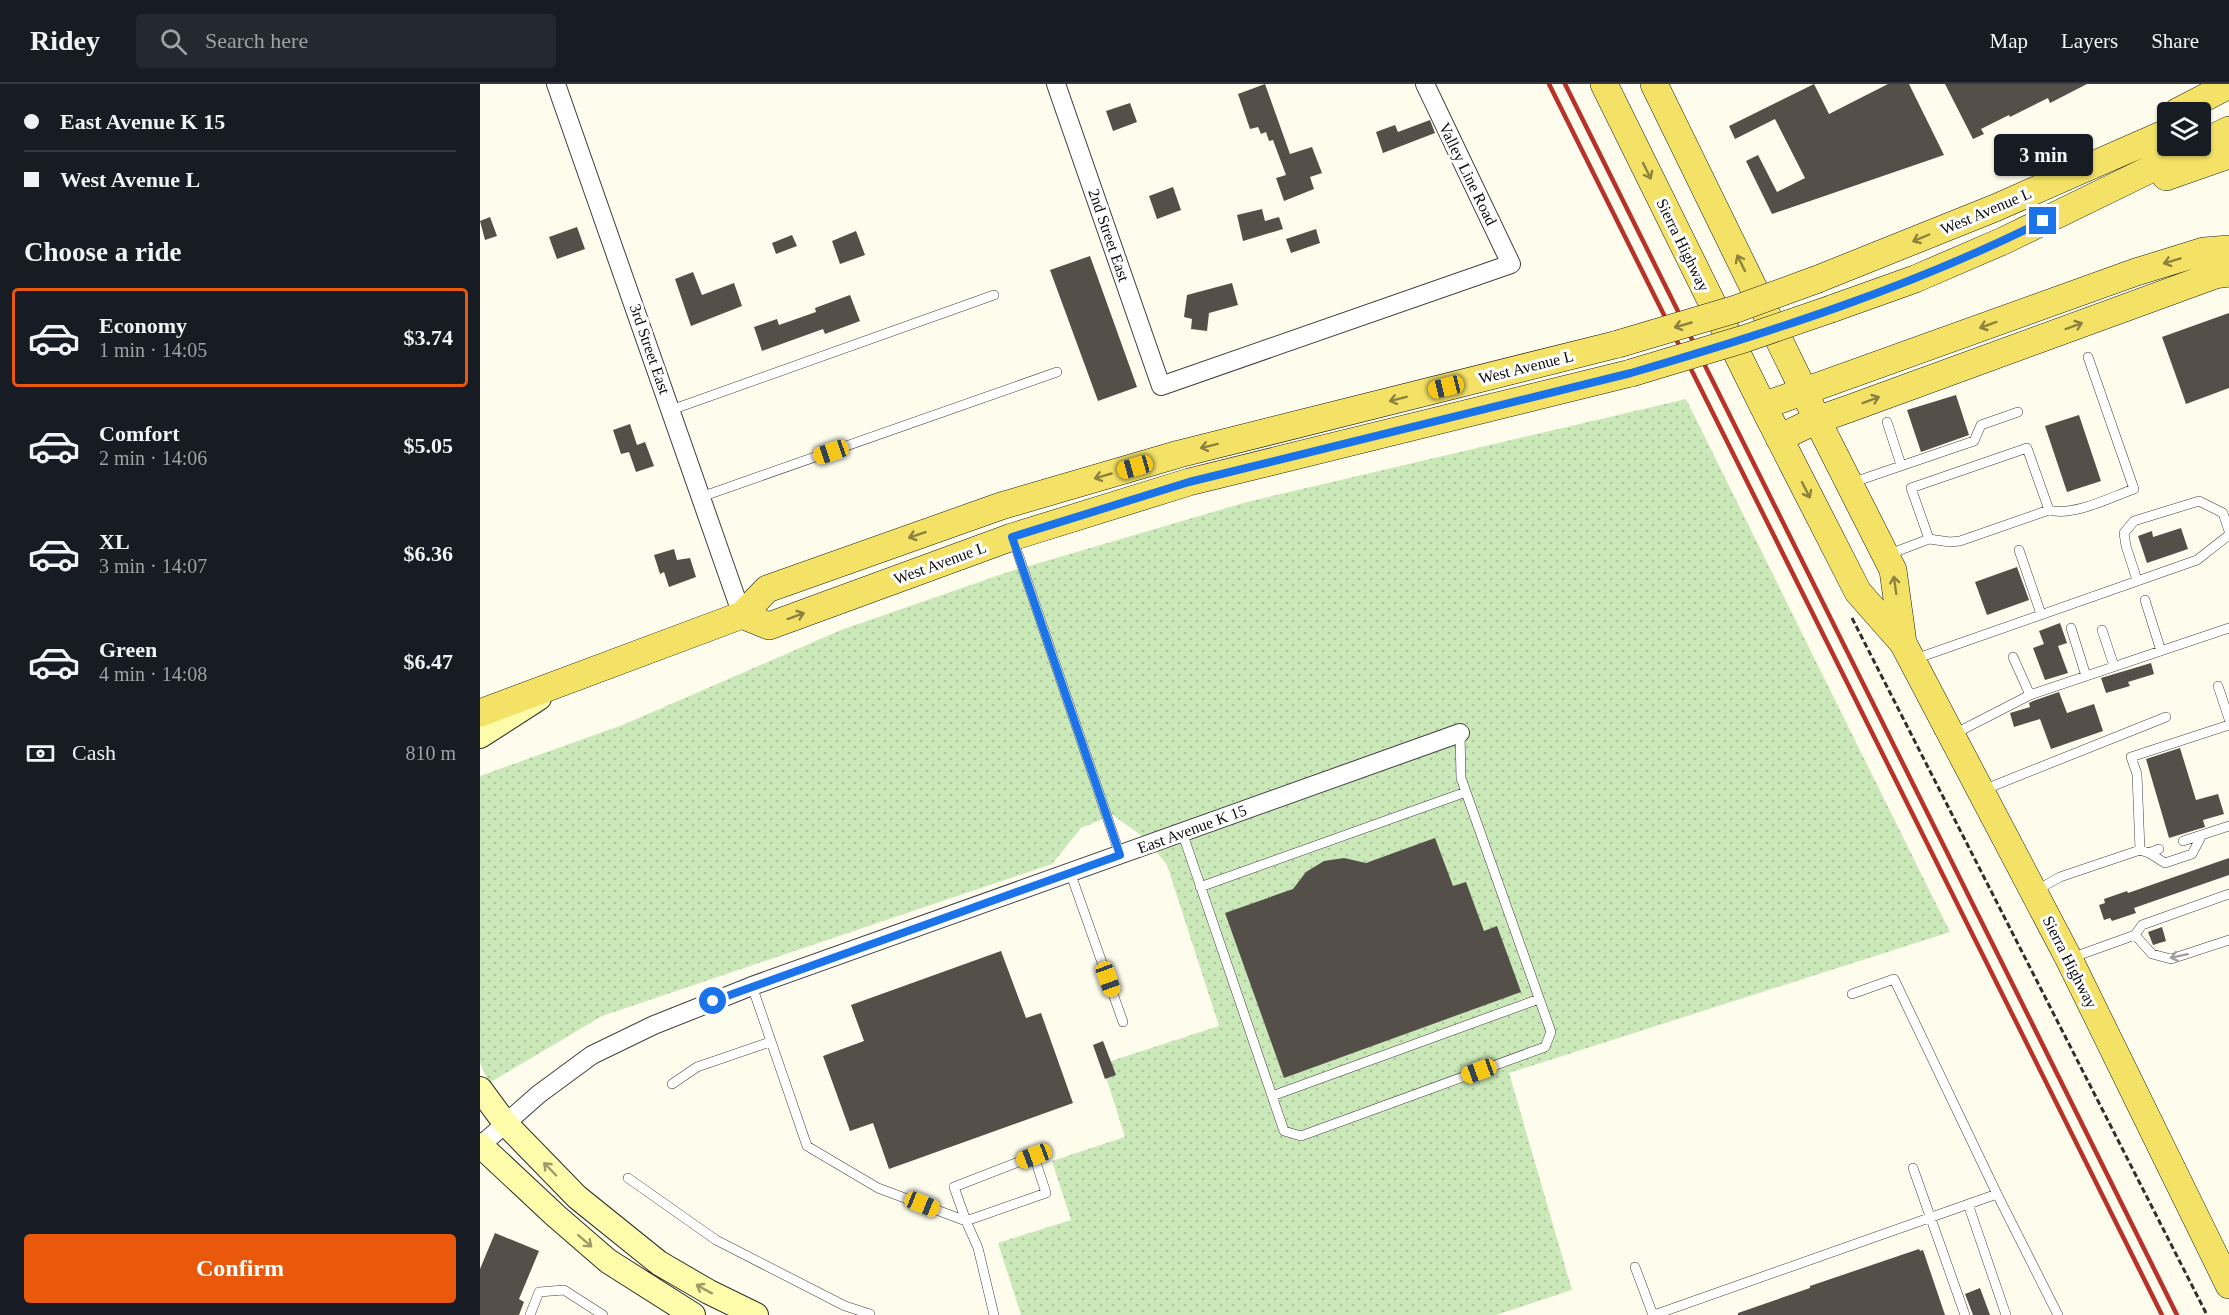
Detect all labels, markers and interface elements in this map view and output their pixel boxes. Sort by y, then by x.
search box [136,14,556,68]
text: Ridey [30,25,100,56]
icon: search [157,25,190,58]
text: Search here [205,28,308,53]
text: Map [1990,29,2028,53]
text: Layers [2061,29,2118,53]
text: Share [2151,29,2199,53]
map controls [2157,102,2211,156]
button: layers [2157,102,2211,156]
text: East Avenue K 15 [60,109,225,134]
street label: Valley Line Road [1435,120,1500,228]
callout: 3 min [1994,134,2092,176]
text: 3 min [2019,144,2068,166]
one-way arrow [1641,161,1653,179]
text: West Avenue L [60,167,200,192]
street label: West Avenue L [1938,184,2034,238]
street label: 2nd Street East [1085,186,1133,284]
street label: Sierra Highway [1652,196,1713,294]
route end [2029,207,2056,234]
one-way arrow [1913,233,1931,244]
text: Choose a ride [24,237,182,267]
one-way arrow [1735,254,1747,272]
one-way arrow [2163,256,2182,267]
street label: 3rd Street East [627,302,674,397]
icon: car [27,311,81,365]
text: Economy [99,313,187,338]
one-way arrow [1674,320,1693,331]
one-way arrow [1979,320,1998,331]
one-way arrow [2065,320,2083,331]
text: $3.74 [404,325,453,350]
text: 1 min · 14:05 [99,339,207,361]
street label: West Avenue L [1477,347,1575,387]
car [1426,374,1466,400]
one-way arrow [1389,394,1408,406]
one-way arrow [1862,394,1880,405]
icon: car [27,419,81,473]
text: Comfort [99,421,180,446]
text: $5.05 [404,433,453,458]
car [811,438,851,466]
one-way arrow [1200,441,1219,453]
text: 2 min · 14:06 [99,447,207,469]
car [1115,453,1155,481]
one-way arrow [1094,471,1113,482]
one-way arrow [1800,481,1812,498]
icon: car [27,527,81,581]
text: XL [99,529,130,554]
one-way arrow [909,531,927,542]
street label: West Avenue L [891,538,989,588]
text: $6.36 [404,541,453,566]
text: 3 min · 14:07 [99,555,207,577]
one-way arrow [1890,576,1901,595]
one-way arrow [786,610,805,621]
icon: car [27,635,81,689]
text: Green [99,637,157,662]
text: $6.47 [404,649,453,674]
text: 4 min · 14:08 [99,663,207,685]
icon: cash [24,737,57,770]
text: Cash [72,740,116,765]
text: 810 m [405,742,456,764]
street label: East Avenue K 15 [1135,801,1249,857]
street label: Sierra Highway [2039,913,2100,1011]
one-way arrow [2169,951,2189,962]
car [1093,959,1123,999]
route start [699,987,726,1014]
car [1459,1056,1499,1086]
car [1014,1141,1054,1171]
one-way arrow [543,1162,558,1177]
car [902,1189,942,1219]
button: Confirm [24,1234,456,1303]
one-way arrow [577,1234,592,1248]
one-way arrow [695,1283,713,1294]

